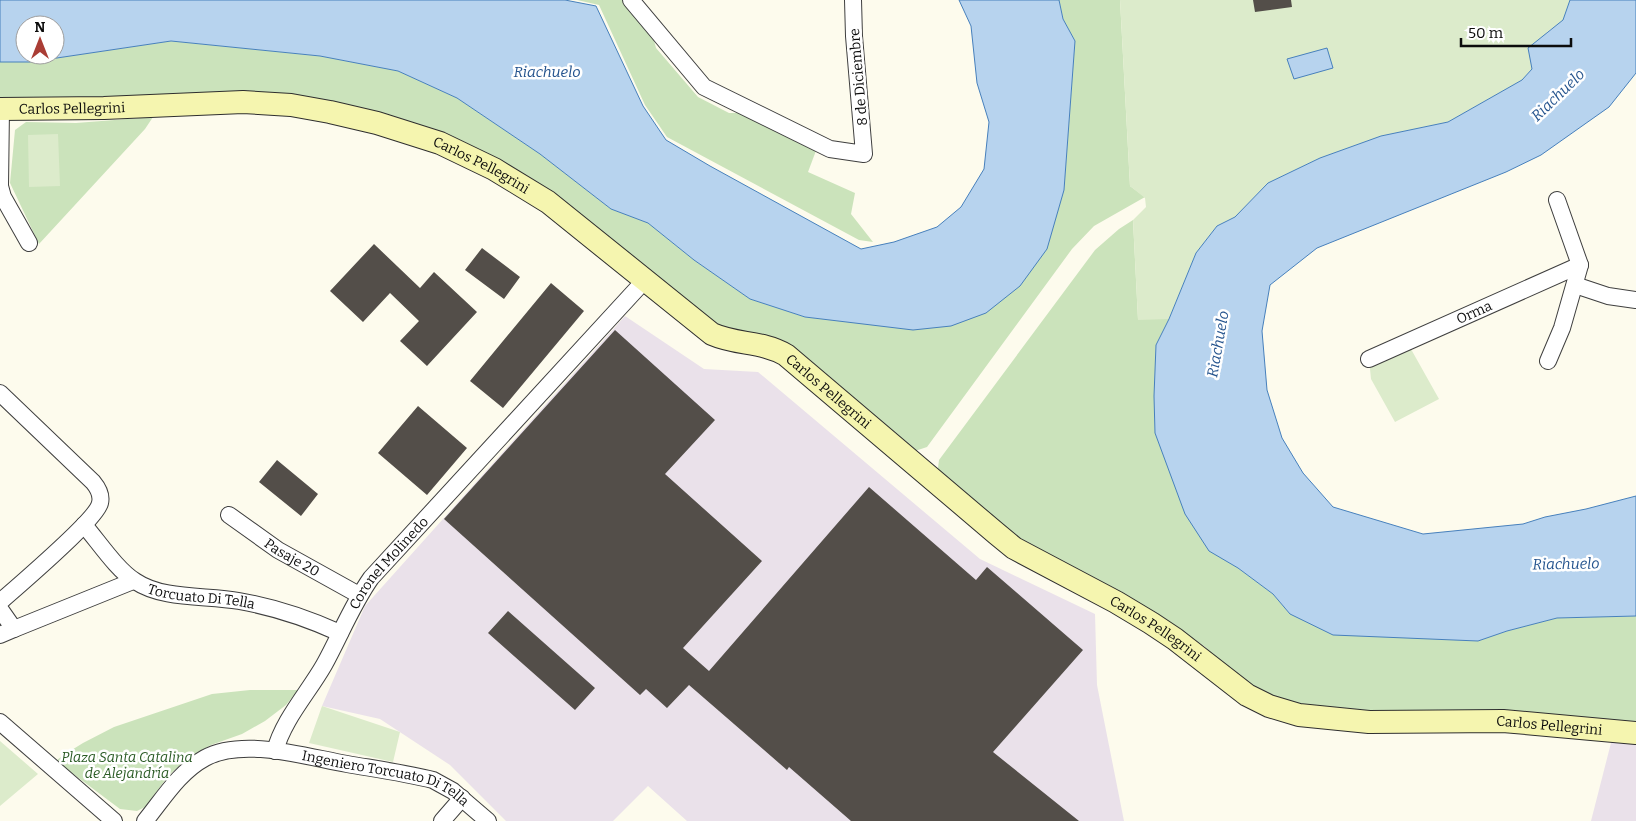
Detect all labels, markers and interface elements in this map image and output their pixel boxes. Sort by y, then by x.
north arrow [15,15,65,65]
scale bar [1461,15,1571,47]
text: N [35,19,46,36]
text: 50 m [1468,24,1504,42]
street label: 8 de Diciembre [846,28,871,126]
water label: Riachuelo [513,63,581,81]
water label: Riachuelo [1528,65,1588,125]
street label: Carlos Pellegrini [19,99,126,118]
street label: Carlos Pellegrini [431,133,532,198]
street label: Orma [1454,297,1495,328]
water label: Riachuelo [1203,309,1233,379]
street label: Carlos Pellegrini [782,351,874,432]
street label: Coronel Molinedo [346,513,432,612]
street label: Pasaje 20 [261,535,322,580]
water label: Riachuelo [1532,554,1600,574]
street label: Torcuato Di Tella [145,580,257,613]
street label: Carlos Pellegrini [1107,592,1205,665]
street label: Carlos Pellegrini [1496,713,1603,739]
street label: Ingeniero Torcuato Di Tella [300,747,473,810]
park label: Plaza Santa Catalina de Alejandría [61,749,193,782]

